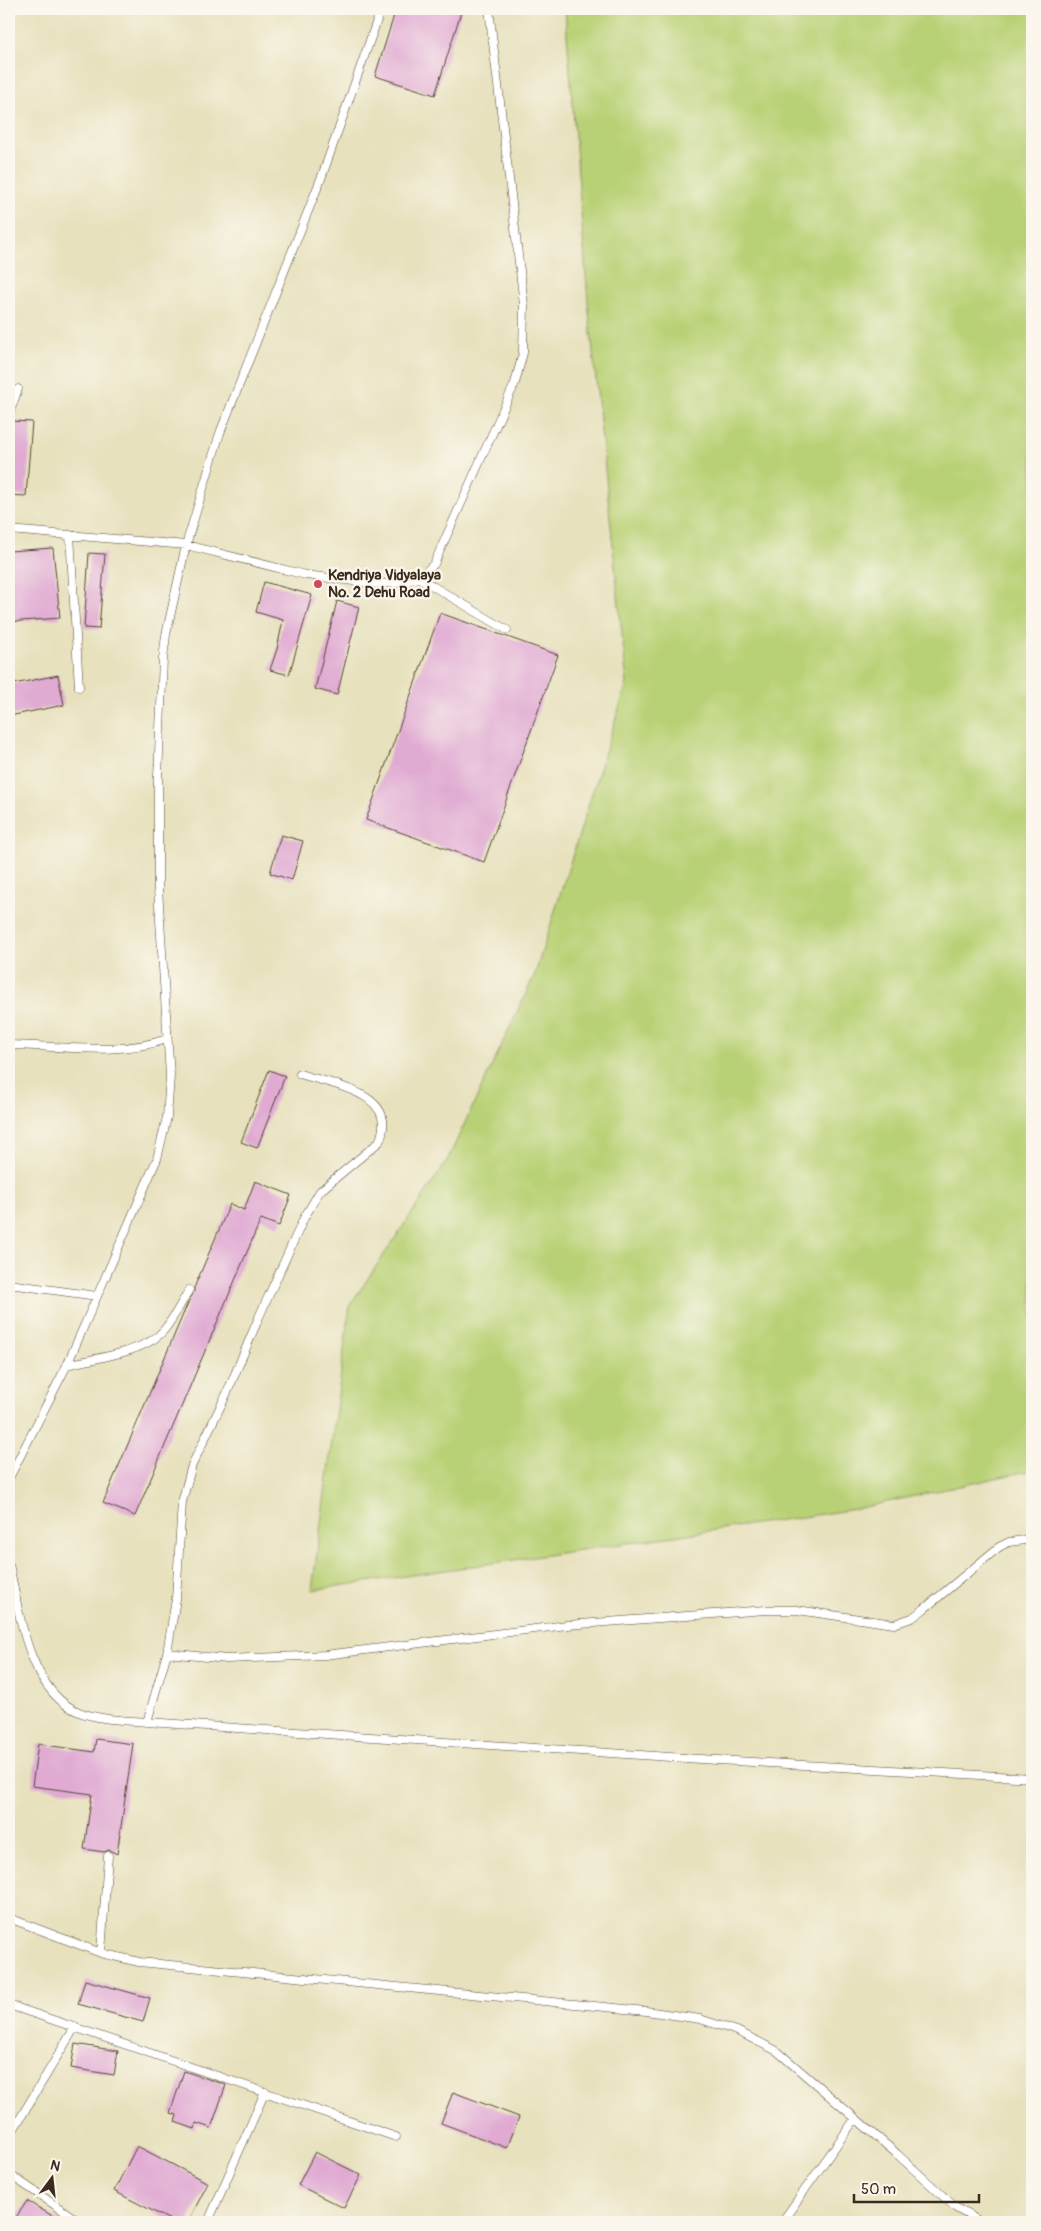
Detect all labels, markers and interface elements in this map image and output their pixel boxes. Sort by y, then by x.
place label: Kendriya Vidyalaya No. 2 Dehu Road [328,566,441,602]
marker: Kendriya Vidyalaya No. 2 Dehu Road [312,578,324,590]
north arrow [28,2154,78,2204]
text: N [48,2156,62,2175]
scale bar [854,2171,978,2203]
text: 50 m [861,2180,896,2199]

